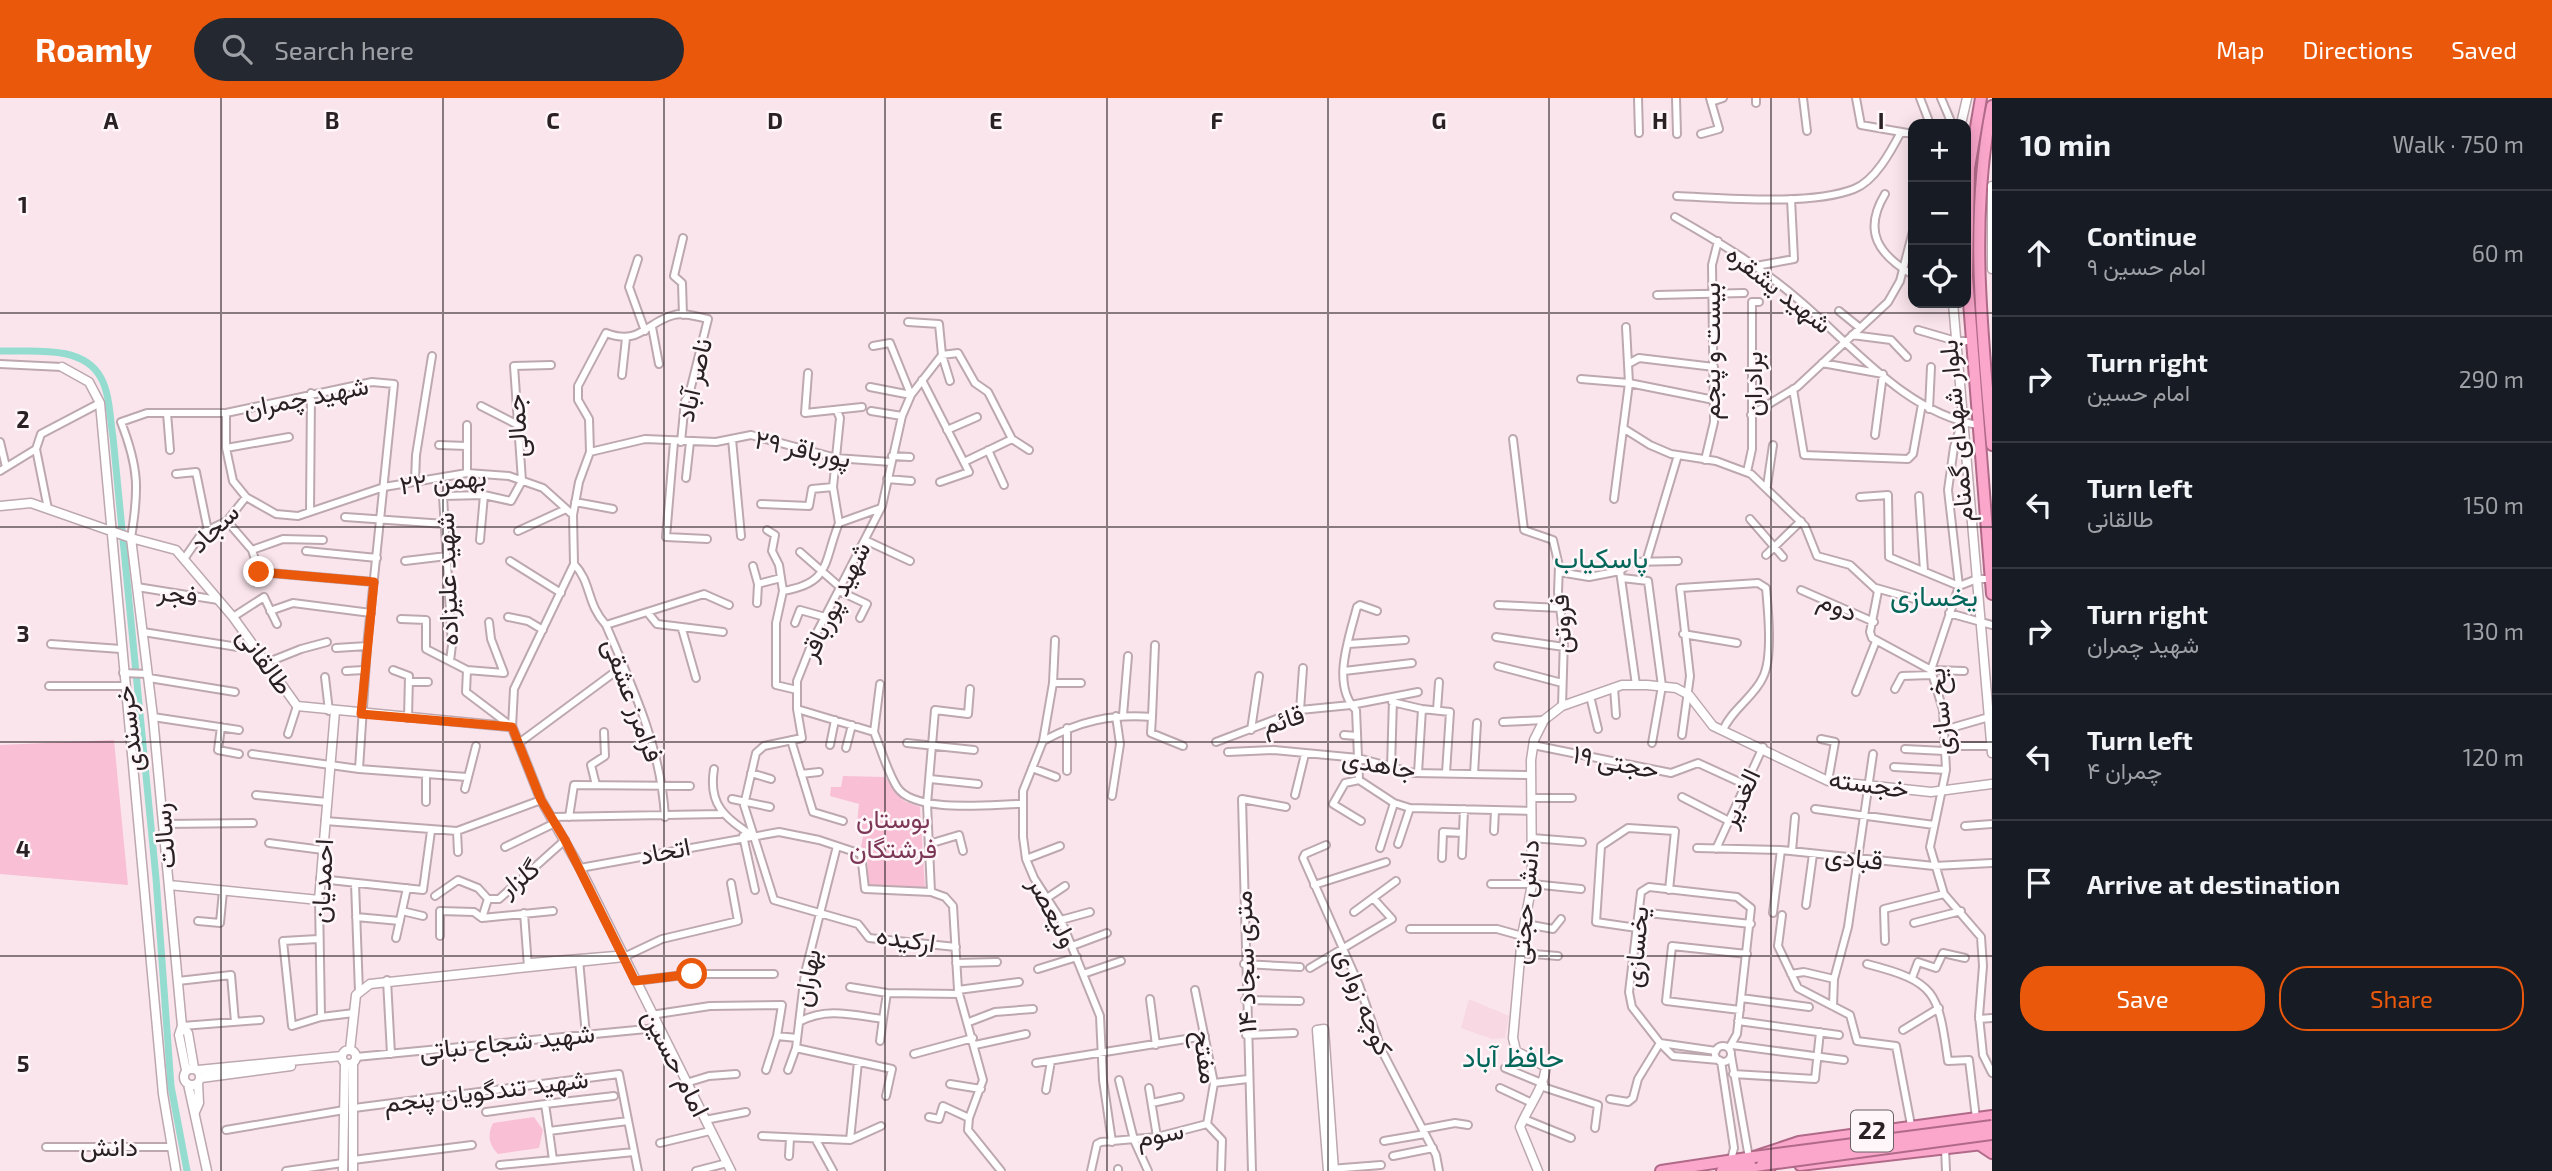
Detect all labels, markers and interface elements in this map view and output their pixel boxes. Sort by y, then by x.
search box [194,18,684,81]
text: Roamly [35,29,152,69]
icon: search [218,30,256,68]
text: Search here [274,34,414,65]
text: Map [2216,35,2264,64]
text: Directions [2302,35,2413,64]
text: Saved [2451,35,2517,64]
text: A [103,106,119,134]
text: B [325,106,339,134]
text: C [546,106,560,134]
text: D [767,106,783,134]
text: E [989,106,1003,134]
text: F [1211,106,1224,134]
text: G [1432,106,1446,134]
text: H [1652,106,1668,134]
text: I [1878,106,1884,134]
map controls [1908,119,1971,308]
button: + [1908,119,1971,182]
text: 10 min [2020,126,2111,162]
text: Walk · 750 m [2393,130,2524,158]
button: − [1908,182,1971,245]
text: 1 [18,190,28,218]
text: Continue [2087,220,2197,251]
icon: ahead [2020,234,2058,272]
street label: شهید یشقره [1720,237,1839,340]
text: 60 m [2472,239,2524,267]
button: locate [1908,245,1971,308]
text: امام حسین ۹ [2087,252,2206,280]
street label: بیست و پنجم [1694,282,1729,420]
street label: ناصر آباد [668,335,719,425]
street label: بلوار شهدای گمنام [1931,338,1981,524]
text: Turn right [2087,346,2208,377]
street label: برادران [1736,351,1769,417]
icon: right [2020,360,2058,398]
text: 290 m [2459,365,2524,393]
street label: شهید چمران [241,368,372,427]
text: امام حسین [2087,378,2190,406]
street label: جمالی [498,393,535,459]
text: 2 [16,405,30,433]
street label: پورباقر ۲۹ [751,422,854,477]
street label: ۲۲ بهمن [398,460,488,501]
text: Turn left [2087,472,2193,503]
icon: left [2020,486,2058,524]
text: 150 m [2463,491,2524,519]
street label: سجاد [182,496,245,559]
text: طالقانی [2087,504,2154,532]
street label: شهید علیزاده [428,512,465,646]
street label: شهید پورباقر [791,536,879,667]
district label: پاسکیاب [1554,540,1648,577]
route end [243,556,274,587]
street label: فجر [155,574,200,613]
district label: یخسازی [1890,578,1978,614]
street label: دوم [1813,582,1863,630]
street label: فروتن [1542,593,1579,655]
text: Turn right [2087,598,2208,629]
icon: right [2020,612,2058,650]
text: 130 m [2463,617,2524,645]
text: 3 [16,619,30,647]
street label: طالقانی [230,621,301,701]
text: شهید چمران [2087,630,2199,658]
street label: فرامرز عشقی [596,633,671,766]
street label: یخ سازی [1919,666,1962,757]
street label: خرسندی [107,684,150,774]
street label: قائم [1257,697,1309,743]
text: Turn left [2087,724,2193,755]
street label: حجتی ۱۹ [1570,737,1662,786]
icon: left [2020,738,2058,776]
street label: جاهدی [1340,741,1419,786]
text: 120 m [2463,743,2524,771]
text: چمران ۴ [2087,756,2162,784]
street label: خجسته [1827,762,1911,804]
street label: الغدیر [1711,763,1767,833]
street label: رسالت [144,802,183,870]
park label: بوستان فرشتگان [849,802,937,865]
street label: اتحاد [637,829,693,870]
text: 4 [16,834,30,862]
street label: احمدیان [303,838,339,924]
street label: دانش حجتی [1503,838,1546,966]
street label: قبادی [1823,838,1885,877]
street label: گلزار [491,851,546,904]
icon: arrive [2020,864,2058,902]
text: Arrive at destination [2087,868,2340,899]
street label: ولیعصر [1021,870,1086,953]
street label: ۱۴ متری سجاد [1226,890,1263,1034]
street label: یخسازی [1615,905,1656,989]
street label: ارکیده [874,918,938,959]
street label: کوچه زواری [1326,943,1401,1061]
street label: بهاران [785,946,828,1009]
route start [676,958,707,989]
button: Save [2020,966,2265,1031]
button: Share [2279,966,2524,1031]
street label: امام حسین [634,1003,718,1123]
street label: شهید شجاع نباتی [418,1016,597,1069]
street label: مفتح [1184,1028,1227,1086]
district label: حافظ آباد [1462,1039,1564,1074]
text: 5 [17,1049,29,1077]
street label: شهید تندگویان پنجم [382,1062,590,1121]
road number: 22 [1851,1111,1893,1152]
street label: سوم [1133,1113,1187,1155]
street label: دانش [80,1130,138,1163]

